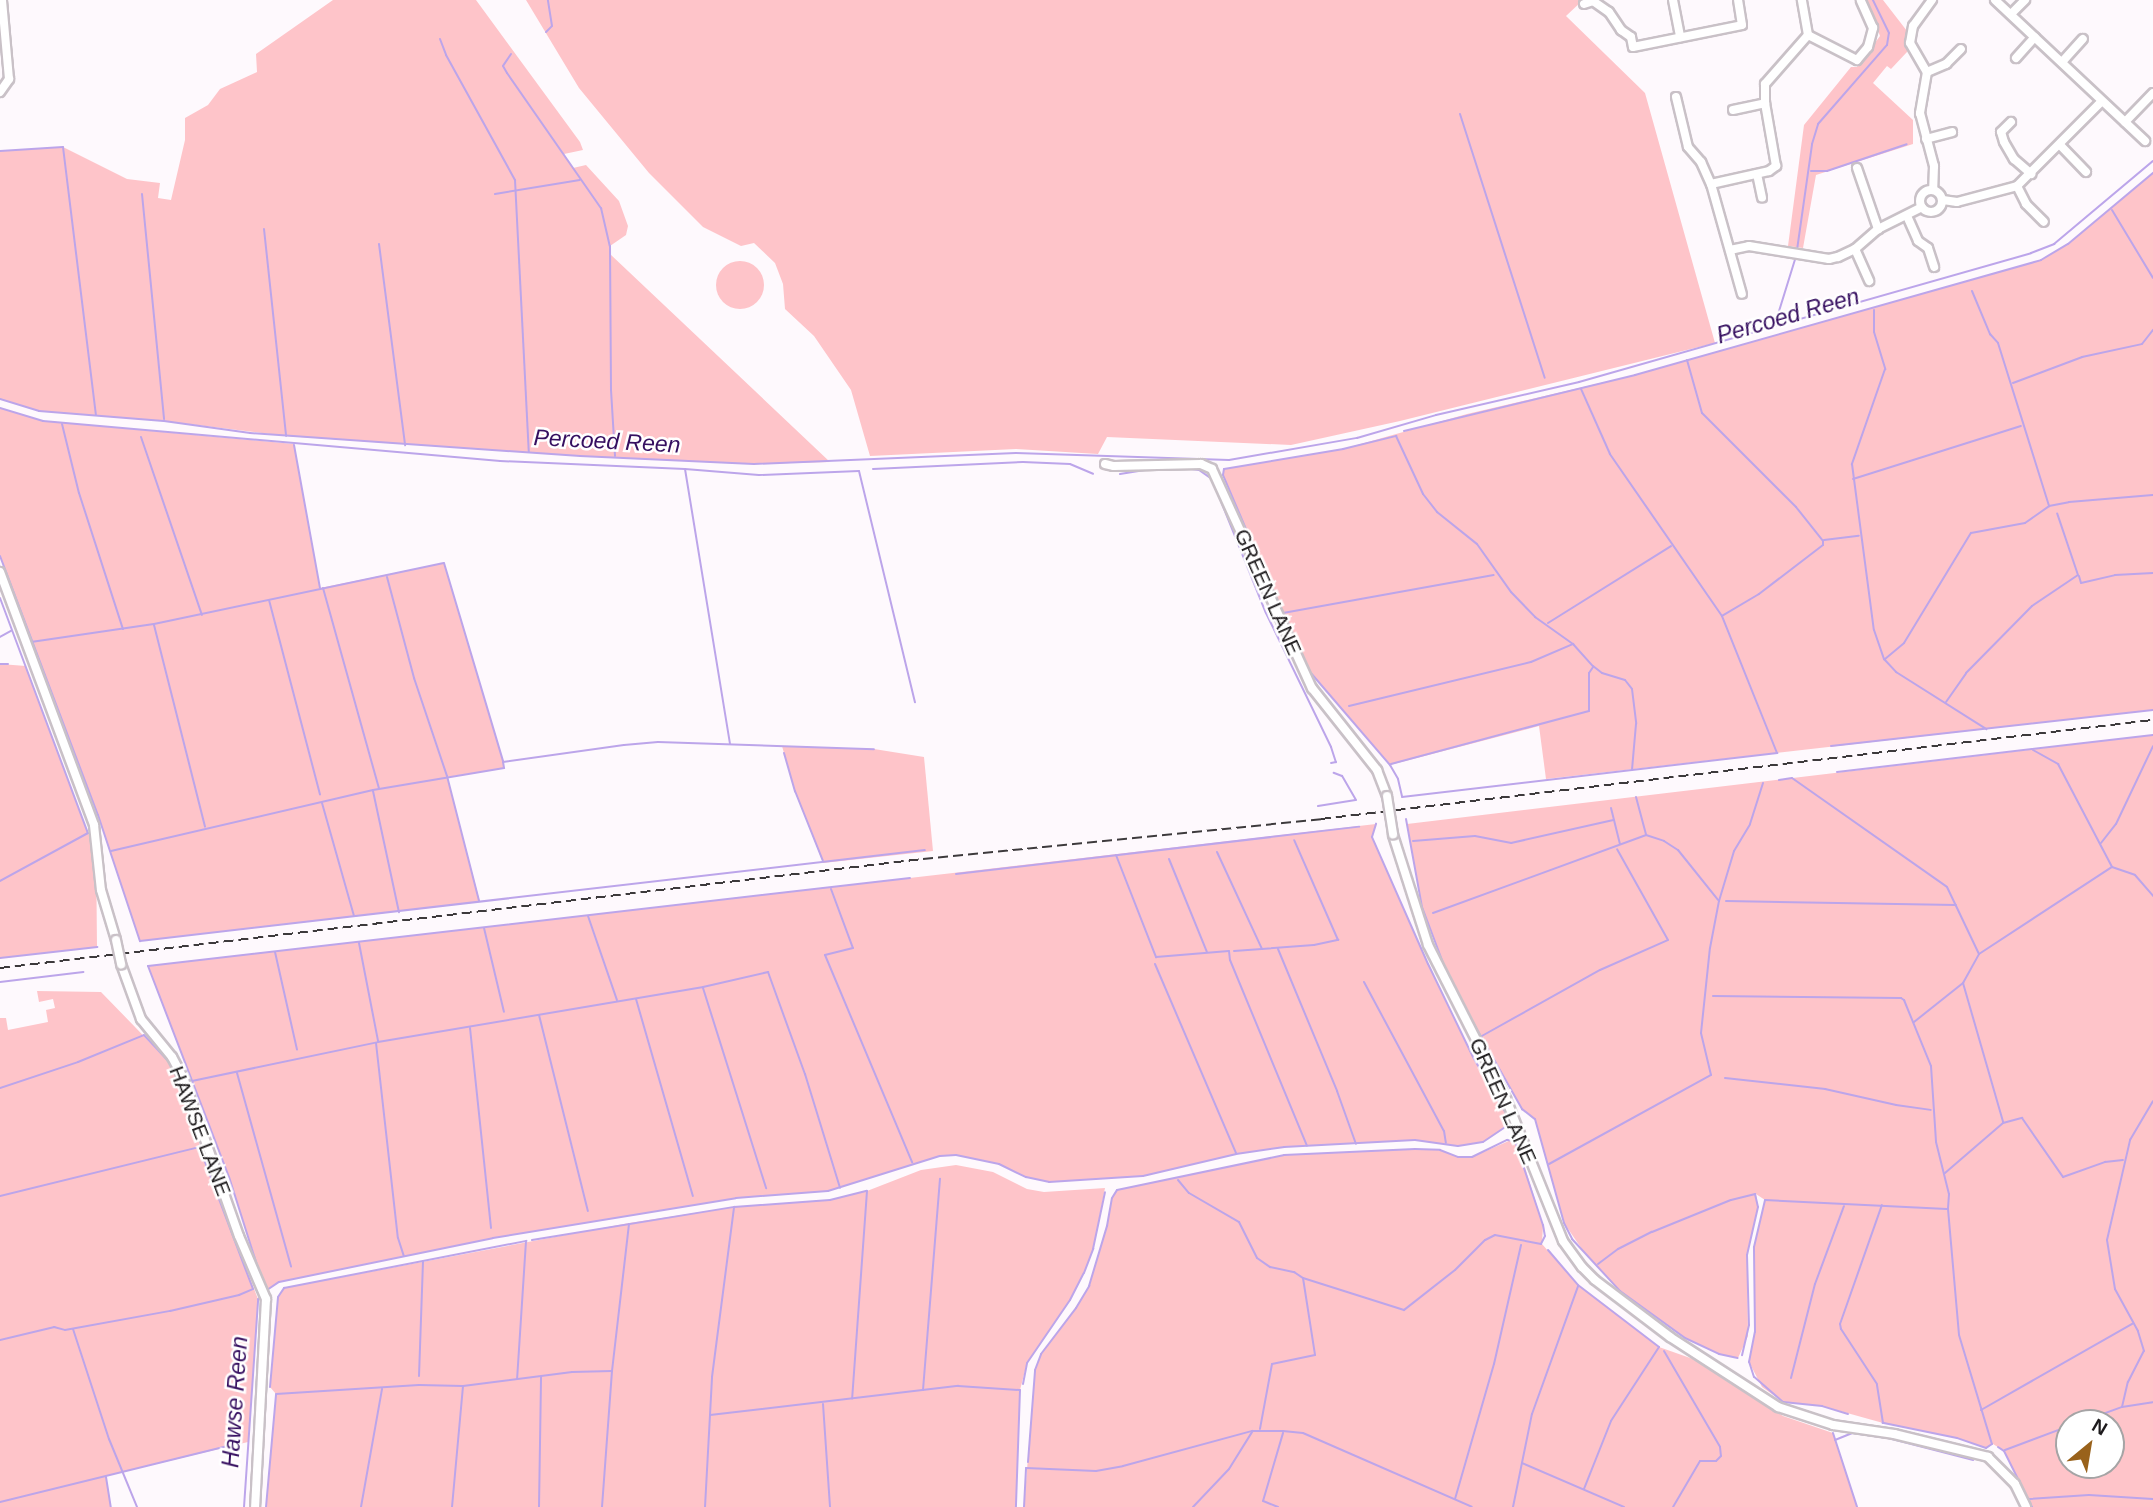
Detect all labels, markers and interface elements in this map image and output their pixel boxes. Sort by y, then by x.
water label: Percoed Reen [1714,282,1862,350]
water label: Percoed Reen [533,423,681,459]
street label: GREEN LANE [1229,525,1307,659]
street label: GREEN LANE [1464,1034,1542,1168]
street label: HAWSE LANE [164,1063,236,1199]
water label: Hawse Reen [217,1335,253,1469]
north arrow [2055,1409,2125,1479]
text: N [2089,1415,2111,1440]

